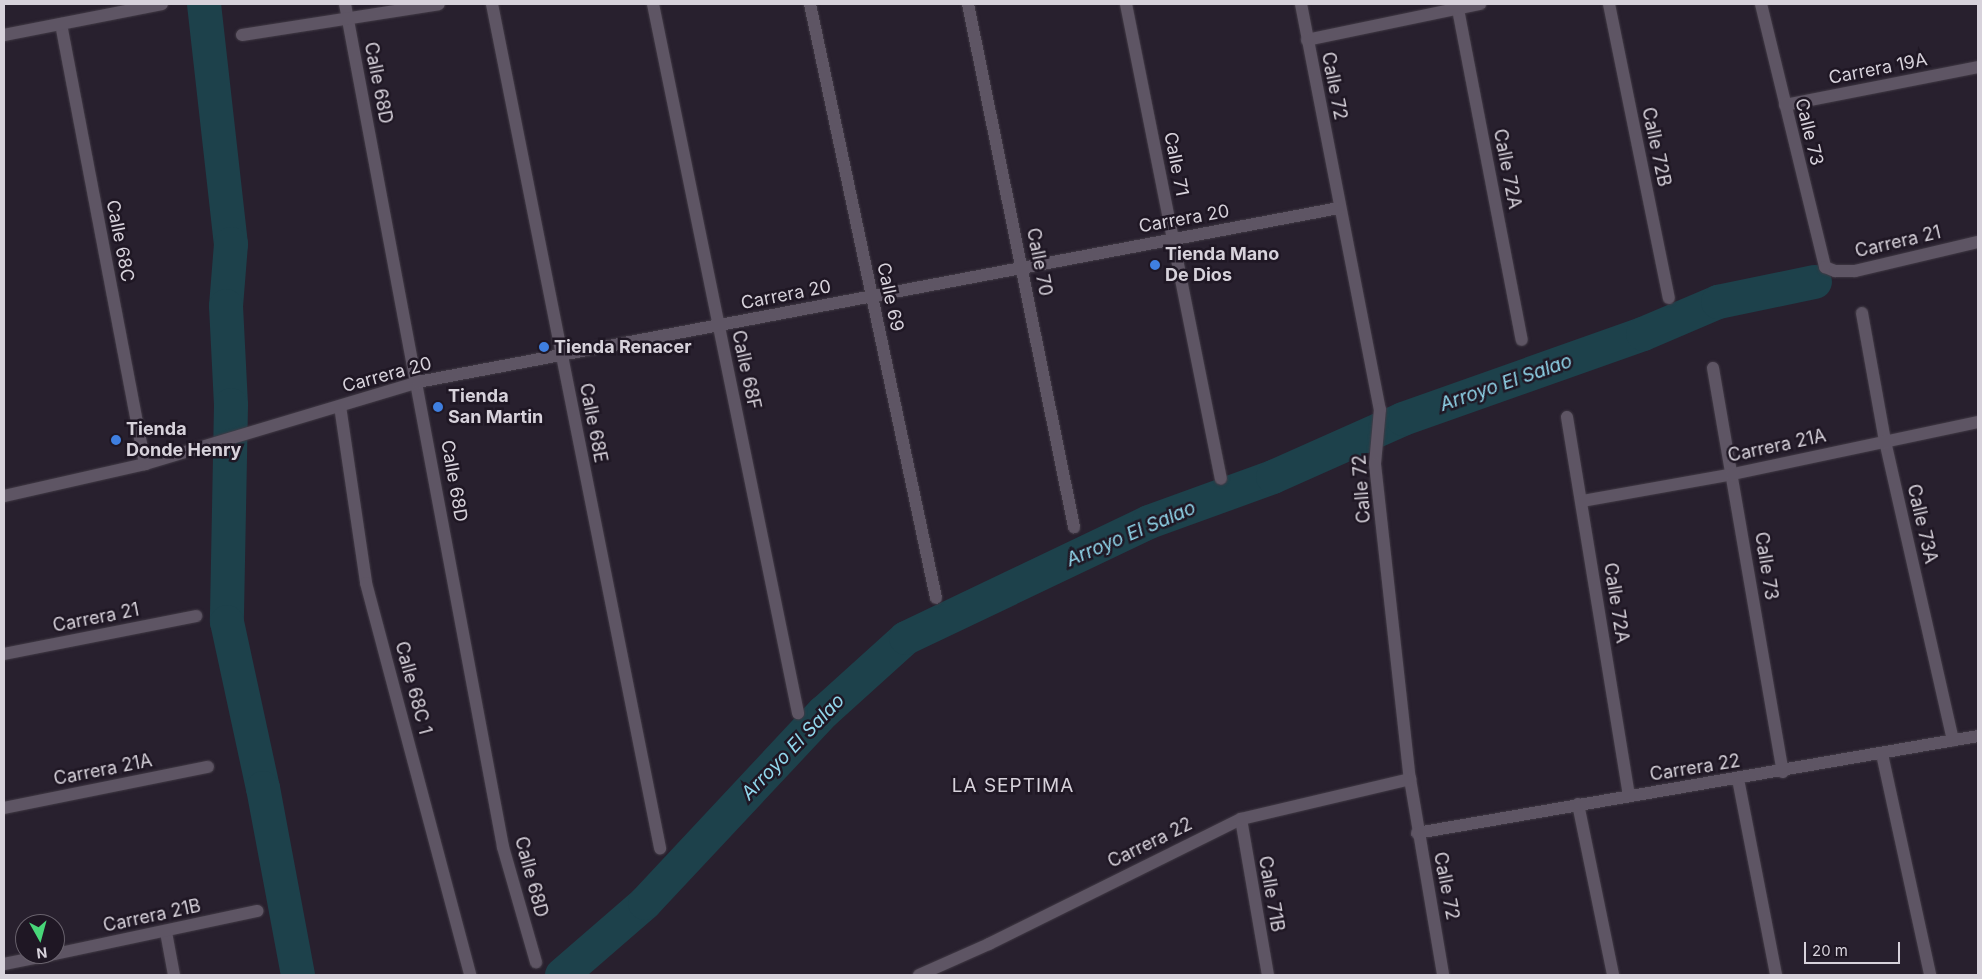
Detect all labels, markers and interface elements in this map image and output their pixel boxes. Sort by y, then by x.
street label: Calle 68D [359,40,397,126]
street label: Carrera 19A [1827,49,1929,89]
street label: Calle 72 [1317,50,1351,122]
street label: Calle 73 [1790,96,1828,168]
street label: Calle 72B [1637,105,1675,189]
street label: Calle 72A [1489,127,1525,211]
street label: Calle 71 [1159,130,1193,198]
street label: Calle 68C [101,198,139,284]
street label: Carrera 20 [1137,200,1231,238]
street label: Carrera 21 [1853,222,1943,262]
street label: Calle 70 [1022,226,1056,298]
place label: Tienda Mano De Dios [1165,244,1279,286]
marker: Tienda Mano De Dios [1149,259,1161,271]
street label: Calle 69 [872,261,908,333]
street label: Carrera 20 [739,276,833,314]
street label: Calle 68F [727,328,765,412]
place label: Tienda Renacer [554,336,692,358]
marker: Tienda Renacer [538,341,550,353]
water label: Arroyo El Salao [1437,350,1575,416]
street label: Carrera 20 [340,353,434,397]
street label: Calle 68E [575,381,611,465]
place label: Tienda San Martin [448,386,543,428]
marker: Tienda San Martin [432,401,444,413]
place label: Tienda Donde Henry [126,419,241,462]
street label: Carrera 21A [1726,425,1828,467]
marker: Tienda Donde Henry [110,434,122,446]
street label: Calle 68D [436,438,472,524]
street label: Calle 72 [1349,454,1375,524]
street label: Calle 73A [1902,482,1942,566]
water label: Arroyo El Salao [1063,496,1199,572]
street label: Calle 73 [1750,530,1782,602]
street label: Calle 72A [1599,561,1633,645]
street label: Carrera 21 [51,599,141,637]
street label: Calle 68C 1 [390,639,436,737]
water label: Arroyo El Salao [737,689,849,805]
street label: Carrera 21A [52,750,154,790]
street label: Carrera 22 [1648,750,1742,786]
district label: LA SEPTIMA [950,775,1076,797]
street label: Carrera 22 [1104,813,1196,873]
street label: Calle 68D [510,834,552,920]
street label: Calle 72 [1429,850,1463,922]
street label: Calle 71B [1254,854,1288,934]
street label: Carrera 21B [101,895,203,937]
north arrow [15,914,65,964]
scale bar [1807,932,1903,964]
text: 20 m [1812,941,1848,960]
text: N [35,944,48,962]

